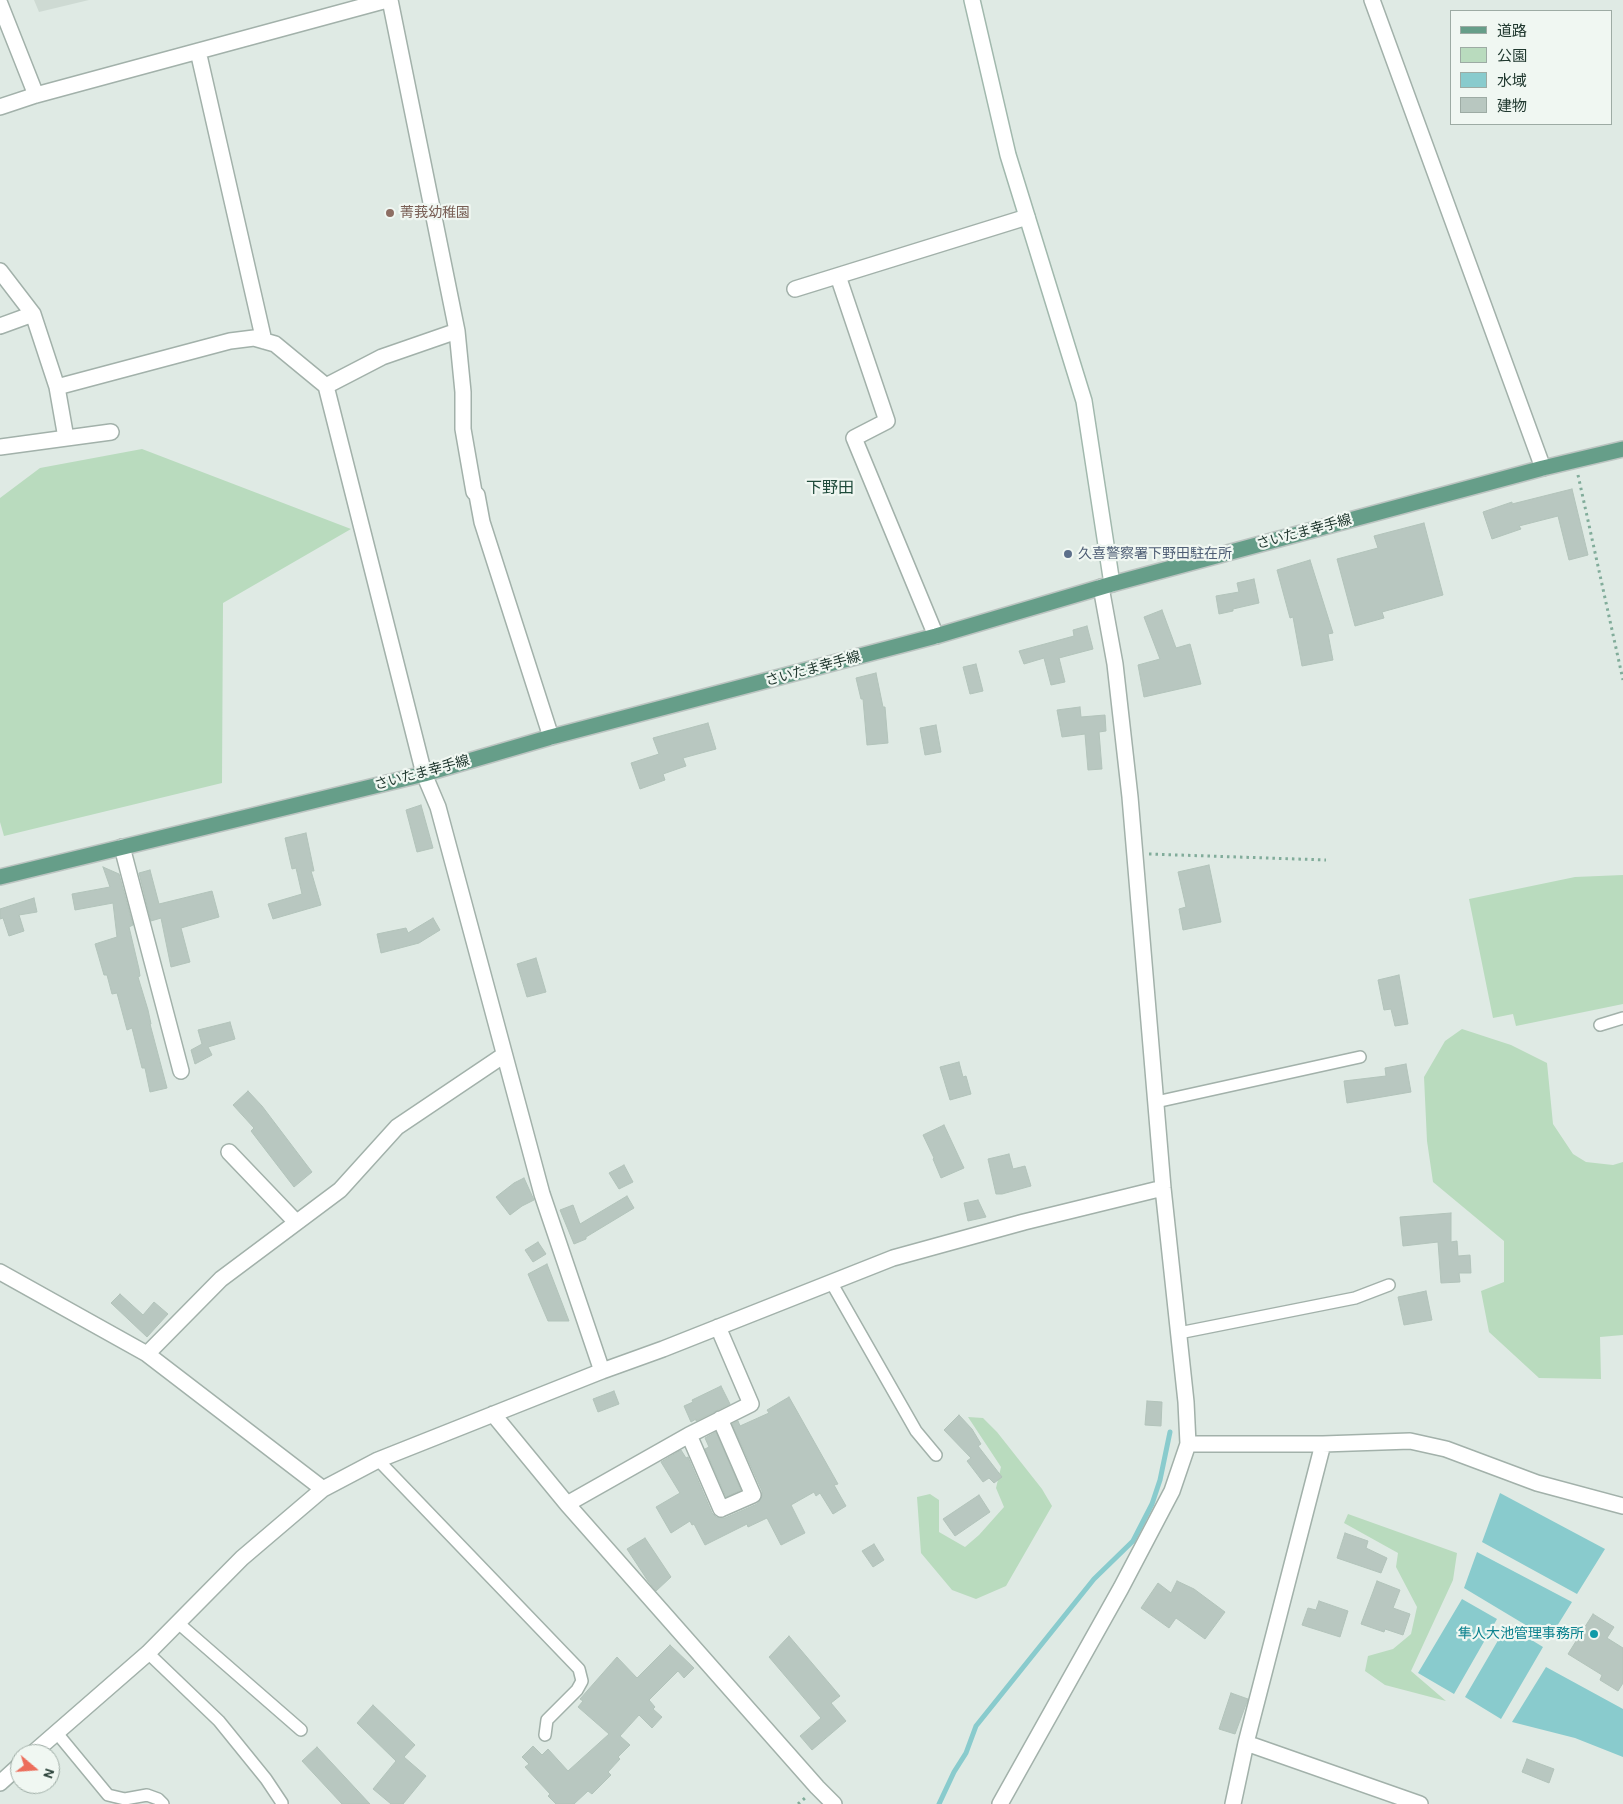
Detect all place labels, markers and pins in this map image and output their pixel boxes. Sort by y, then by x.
place label: 菁莪幼稚園 [400,205,470,221]
marker: 菁莪幼稚園 [384,207,396,219]
place label: 久喜警察署下野田駐在所 [1078,546,1232,562]
marker: 久喜警察署下野田駐在所 [1062,548,1074,560]
place label: 隼人大池管理事務所 [1458,1626,1584,1642]
marker: 隼人大池管理事務所 [1588,1628,1600,1640]

